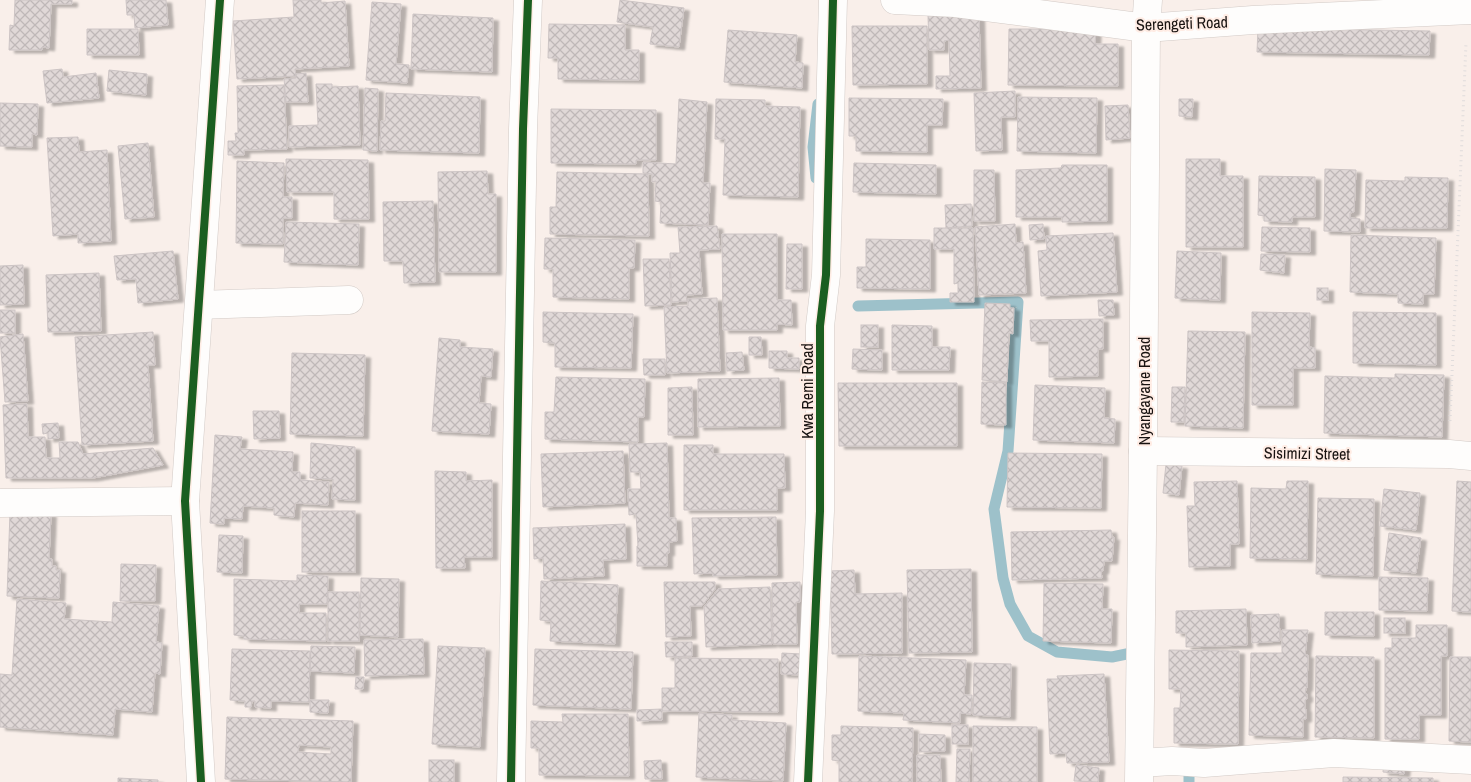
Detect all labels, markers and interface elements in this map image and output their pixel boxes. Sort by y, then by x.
street label: Serengeti Road [1136,10,1228,36]
street label: Nyangayane Road [1133,337,1155,445]
street label: Kwa Remi Road [796,343,818,439]
street label: Sisimizi Street [1264,441,1351,465]

